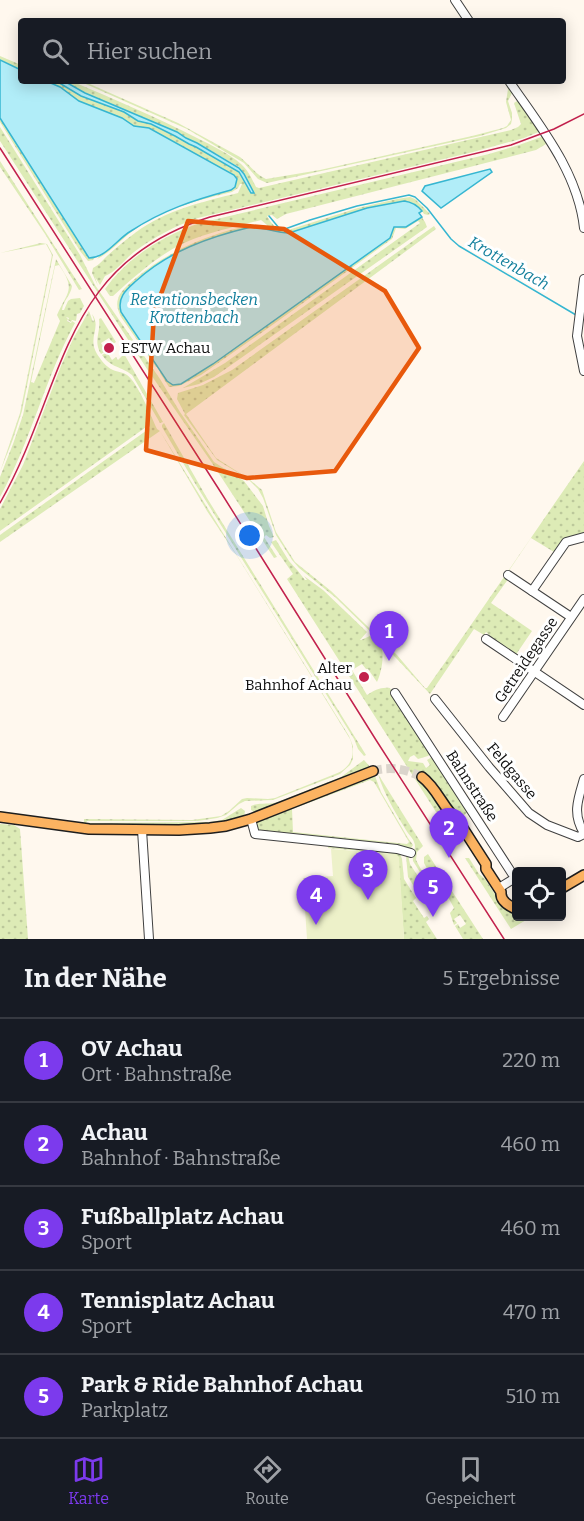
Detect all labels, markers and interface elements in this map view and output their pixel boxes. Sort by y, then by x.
search box [18,18,566,84]
icon: search [39,35,72,68]
text: Hier suchen [87,38,212,65]
water label: Krottenbach [465,232,553,294]
water label: Retentionsbecken Krottenbach [130,290,258,327]
place label: ESTW Achau [121,339,210,357]
marker: ESTW Achau [102,341,116,355]
your location [235,521,264,550]
pin: 1 [370,612,408,661]
street label: Getreidegasse [491,614,561,706]
place label: Alter Bahnhof Achau [245,659,352,694]
marker: Alter Bahnhof Achau [357,670,371,684]
street label: Feldgasse [483,739,541,803]
street label: Bahnstraße [442,747,502,825]
pin: 2 [430,808,468,858]
pin: 3 [348,850,388,900]
map controls [512,867,566,921]
button: locate [512,867,566,921]
pin: 5 [414,868,452,917]
pin: 4 [296,876,336,925]
text: In der Nähe [24,963,167,994]
text: 5 Ergebnisse [443,966,560,990]
text: OV Achau [81,1035,182,1062]
text: 1 [39,1048,48,1072]
text: 220 m [502,1048,560,1072]
text: Ort · Bahnstraße [81,1062,232,1086]
text: Achau [81,1119,148,1146]
text: 2 [38,1132,49,1156]
text: 460 m [501,1132,560,1156]
text: Bahnhof · Bahnstraße [81,1146,281,1170]
text: Fußballplatz Achau [81,1203,284,1230]
text: 3 [38,1216,49,1240]
text: 460 m [501,1216,560,1240]
text: Sport [81,1230,132,1254]
text: Tennisplatz Achau [81,1287,275,1314]
text: 4 [37,1300,50,1324]
text: 470 m [503,1300,560,1324]
text: Sport [81,1314,132,1338]
text: Park & Ride Bahnhof Achau [81,1371,363,1398]
text: 5 [38,1384,49,1408]
text: 510 m [506,1384,560,1408]
text: Parkplatz [81,1398,168,1422]
tab: Karte [68,1453,109,1508]
tab: Route [245,1453,289,1508]
tab: Gespeichert [425,1453,516,1508]

